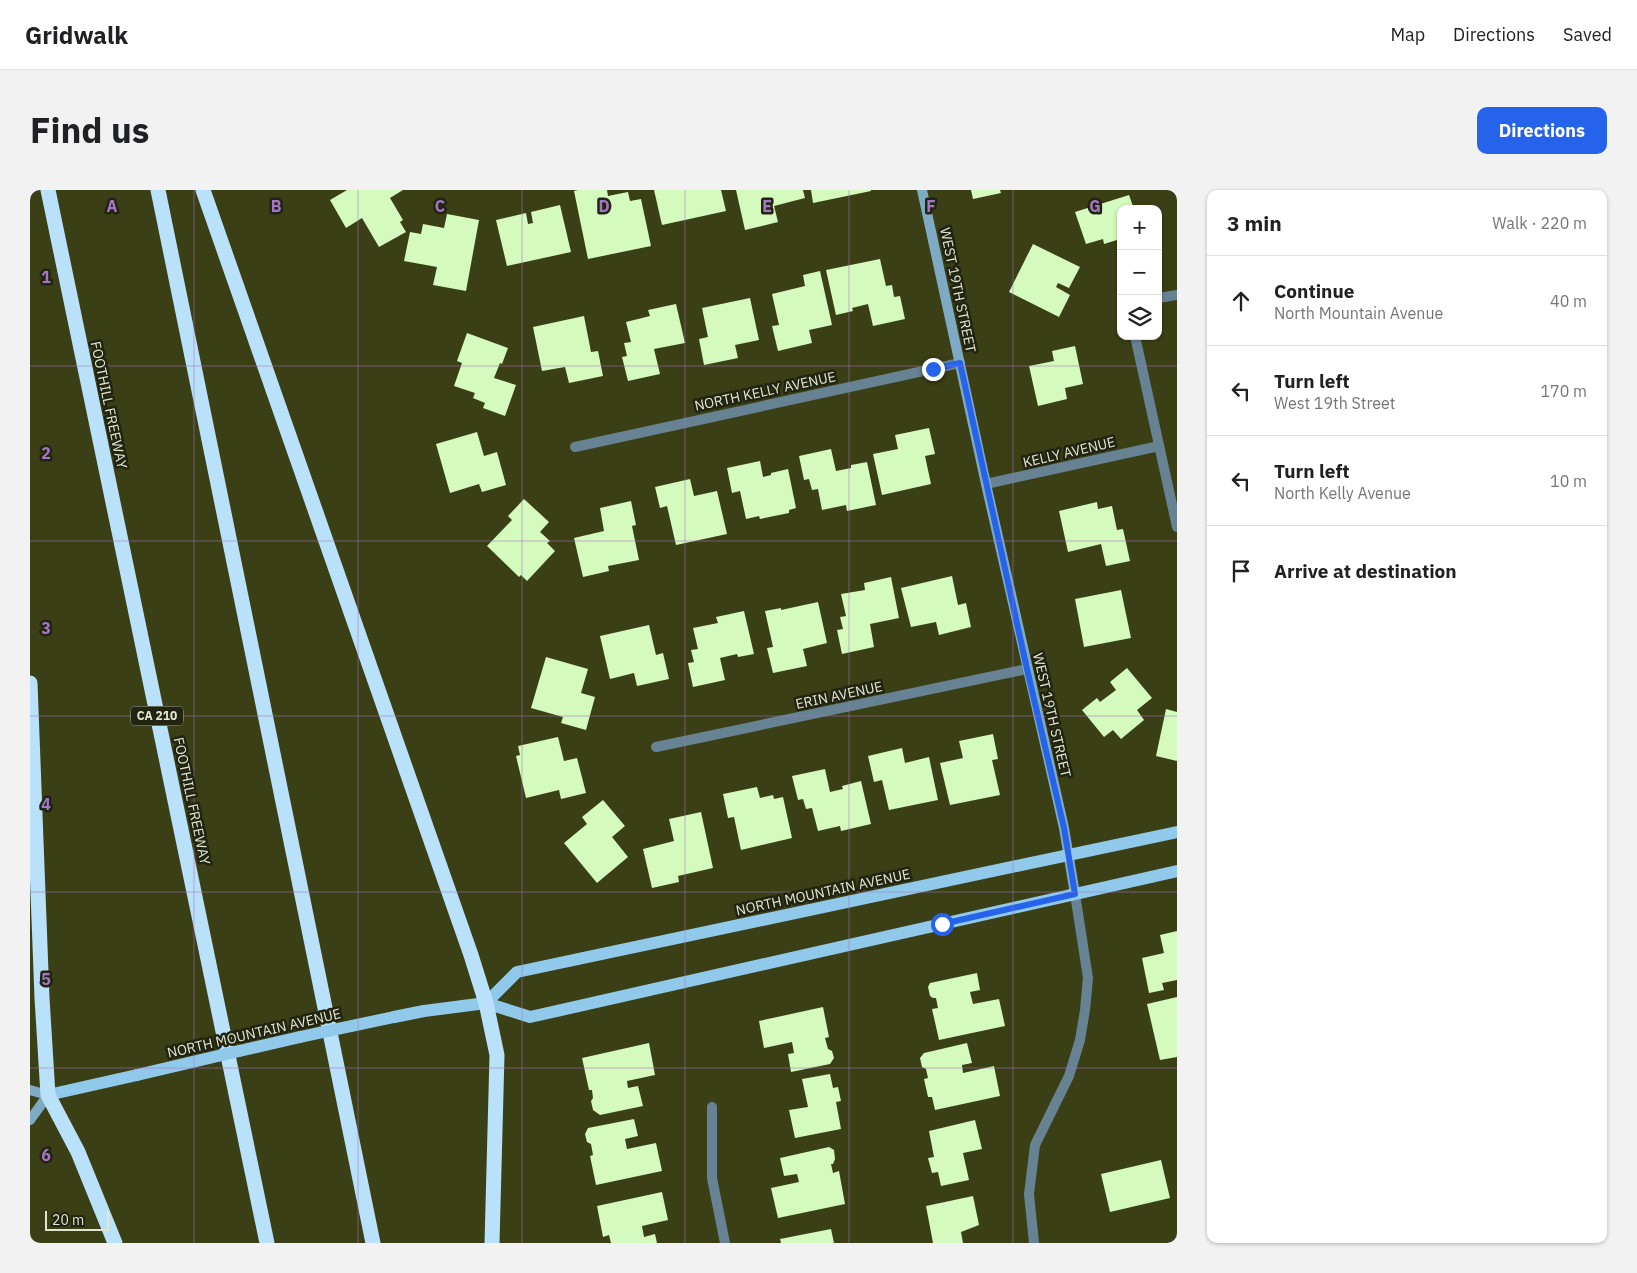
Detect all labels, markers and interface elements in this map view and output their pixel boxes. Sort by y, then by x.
text: Gridwalk [25,19,128,51]
text: Map [1390,23,1425,46]
text: Directions [1453,23,1535,46]
text: Saved [1563,23,1612,46]
text: Find us [30,107,149,153]
button: Directions [1477,107,1607,154]
text: A [107,196,118,216]
text: B [271,196,282,216]
text: C [435,196,445,216]
text: D [598,196,610,216]
text: E [762,196,772,216]
text: F [926,196,936,216]
text: G [1089,196,1101,216]
map controls [1117,205,1162,340]
button: + [1117,205,1162,250]
text: 3 min [1227,209,1282,237]
text: Walk · 220 m [1492,213,1587,233]
street label: WEST 19TH STREET [936,226,980,354]
button: − [1117,250,1162,295]
text: 1 [41,267,51,287]
text: Continue [1274,279,1354,303]
icon: ahead [1227,287,1255,315]
text: 40 m [1550,291,1587,311]
button: layers [1117,295,1162,340]
text: North Mountain Avenue [1274,303,1443,323]
street label: FOOTHILL FREEWAY [87,340,131,471]
route end [922,358,945,381]
street label: NORTH KELLY AVENUE [693,367,837,415]
text: Turn left [1274,369,1350,393]
icon: left [1227,377,1255,405]
text: 170 m [1540,381,1587,401]
text: West 19th Street [1274,393,1395,413]
street label: KELLY AVENUE [1021,433,1117,471]
text: 2 [41,443,51,463]
text: Turn left [1274,459,1350,483]
icon: left [1227,467,1255,495]
text: 10 m [1550,471,1587,491]
text: North Kelly Avenue [1274,483,1411,503]
icon: arrive [1227,557,1255,585]
text: Arrive at destination [1274,559,1457,583]
text: 3 [41,618,51,638]
street label: WEST 19TH STREET [1029,651,1075,779]
street label: ERIN AVENUE [794,677,884,713]
road number: CA 210 [131,706,183,726]
street label: FOOTHILL FREEWAY [170,736,214,867]
text: 4 [41,794,51,814]
street label: NORTH MOUNTAIN AVENUE [734,865,912,919]
route start [931,913,954,936]
text: 5 [41,969,51,989]
street label: NORTH MOUNTAIN AVENUE [165,1004,343,1062]
text: 6 [41,1145,51,1165]
scale bar [45,1208,109,1231]
text: 20 m [52,1211,84,1229]

